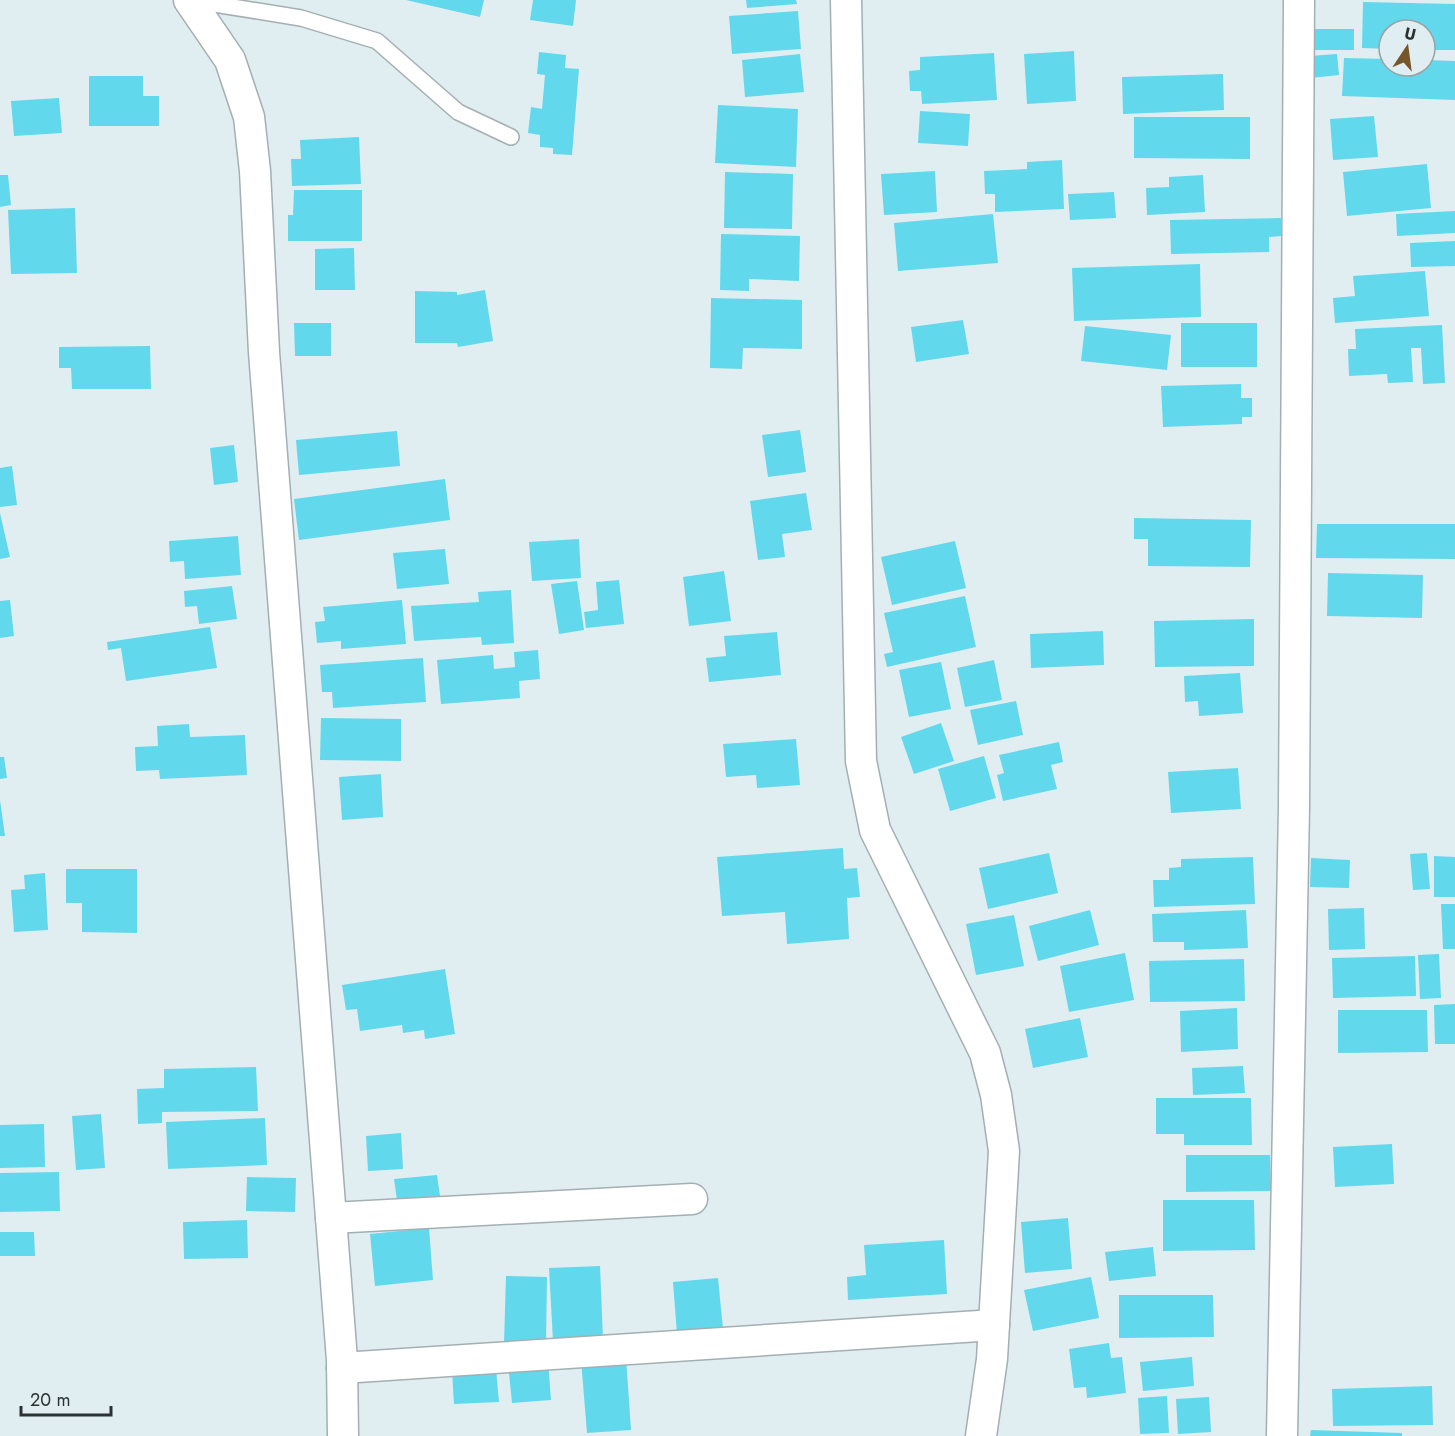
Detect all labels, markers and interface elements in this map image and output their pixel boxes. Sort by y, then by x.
north arrow [1377,18,1437,78]
text: U [1402,21,1418,46]
scale bar [21,1379,111,1417]
text: 20 m [30,1387,70,1413]

